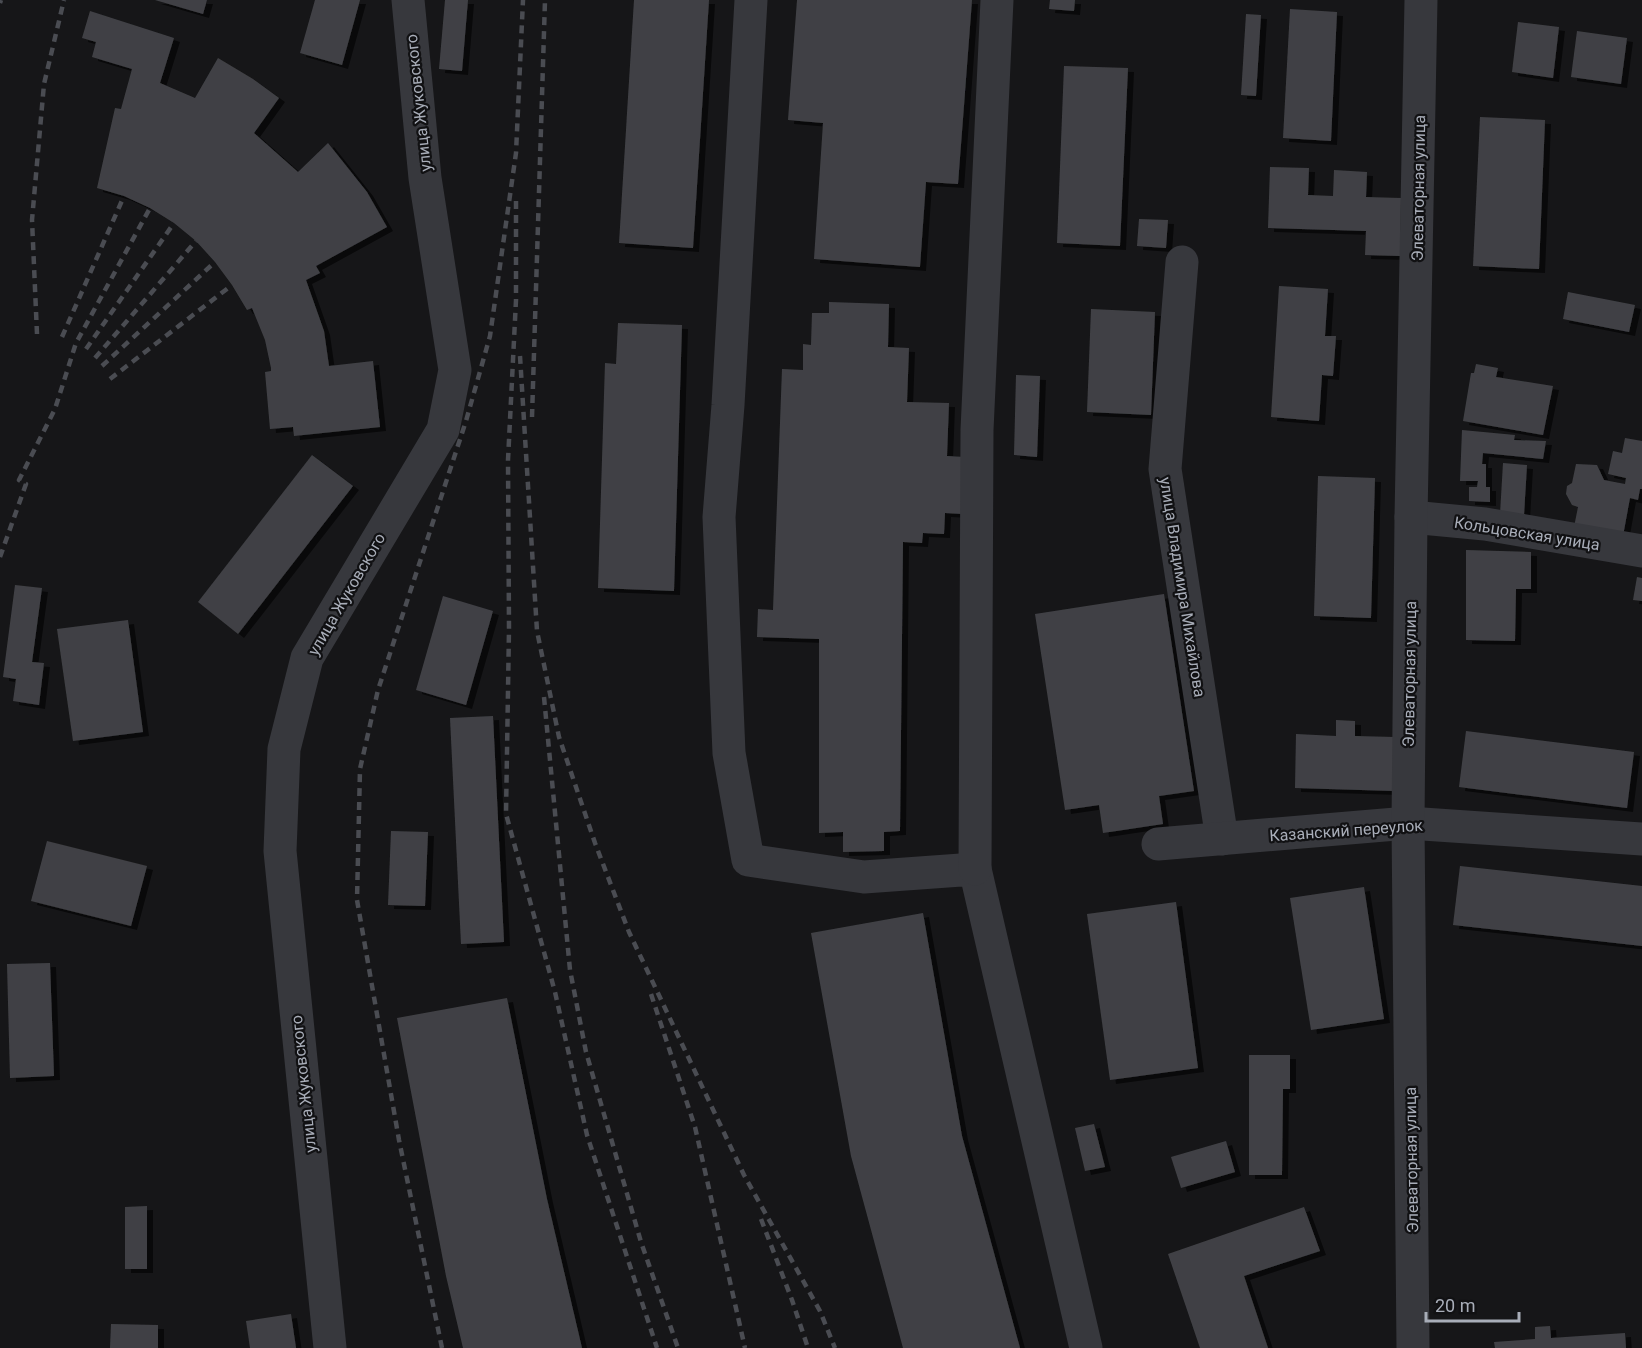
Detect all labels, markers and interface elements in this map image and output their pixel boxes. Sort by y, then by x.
street label: улица Жуковского [402,33,435,173]
street label: Элеваторная улица [1408,115,1429,261]
street label: улица Владимира Михайлова [1156,476,1209,699]
street label: Кольцовская улица [1453,513,1601,554]
street label: улица Жуковского [304,530,389,659]
street label: Элеваторная улица [1399,601,1420,747]
street label: Казанский переулок [1269,816,1424,845]
street label: улица Жуковского [287,1014,320,1154]
street label: Элеваторная улица [1401,1087,1422,1233]
scale bar [1426,1285,1519,1323]
text: 20 m [1435,1295,1475,1316]

